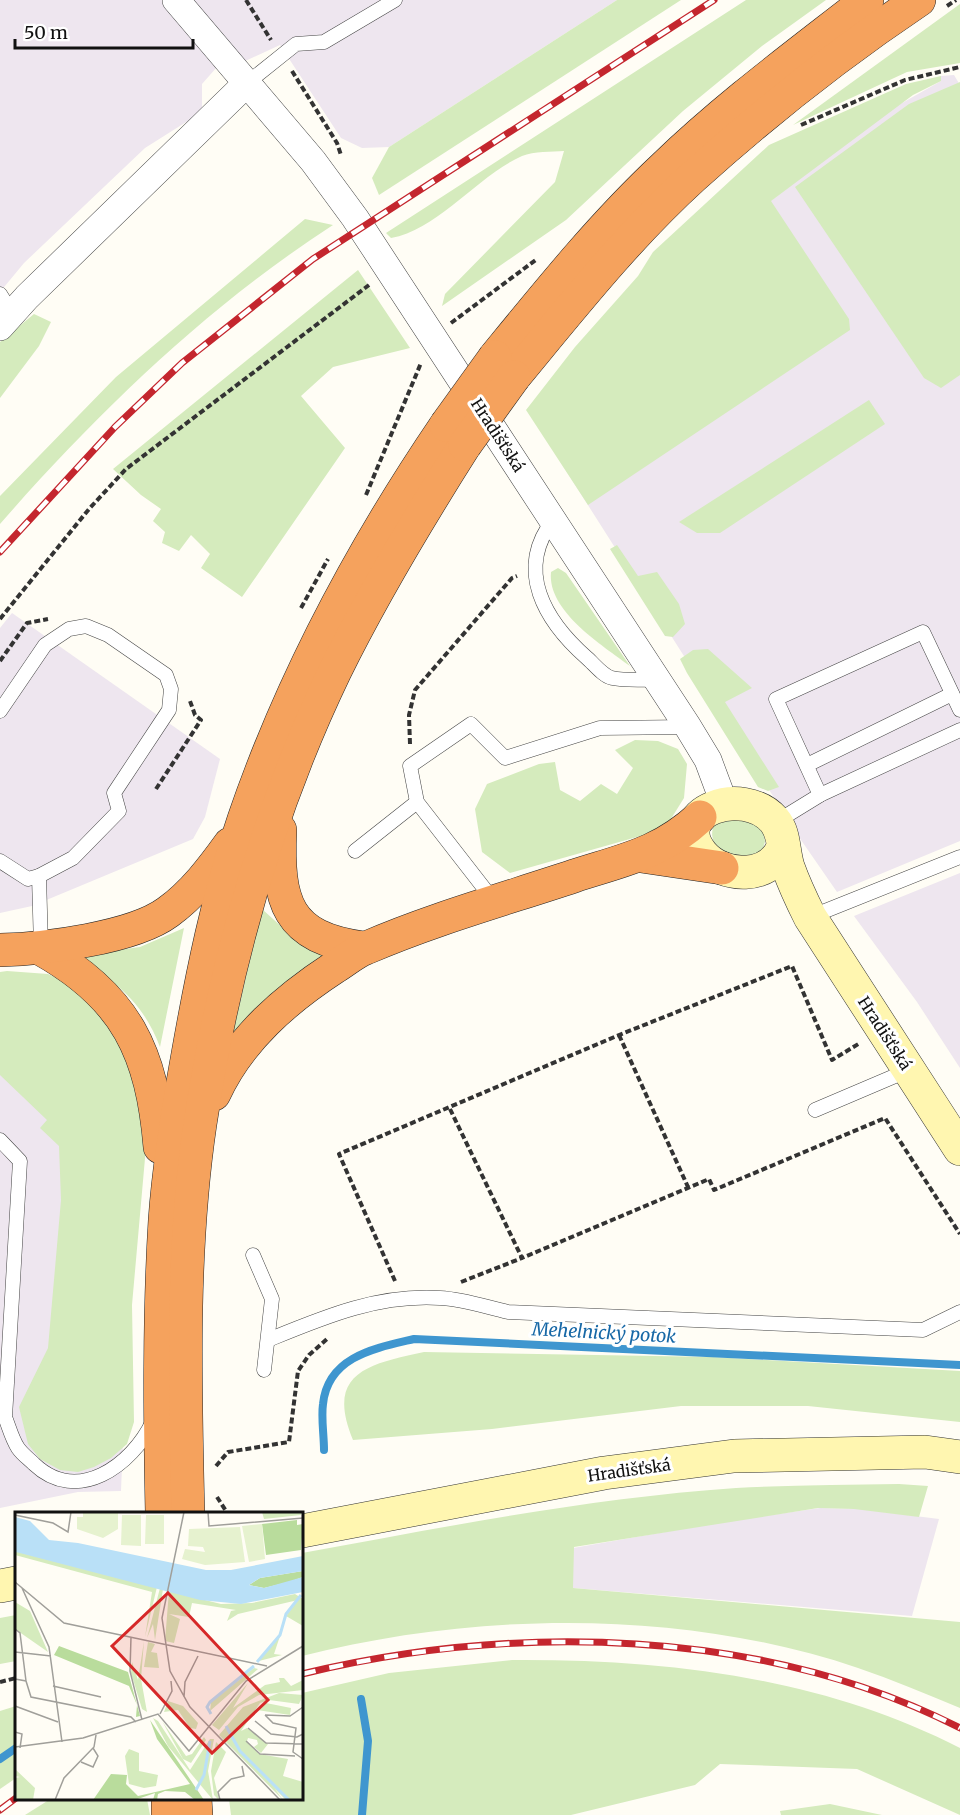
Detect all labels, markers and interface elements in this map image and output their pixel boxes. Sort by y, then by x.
scale bar [15,12,194,50]
text: 50 m [24,21,68,44]
street label: Hradišťská [467,394,529,476]
street label: Hradišťská [854,992,916,1074]
water label: Mehelnický potok [530,1317,677,1348]
street label: Hradišťská [586,1454,672,1486]
inset map [15,1512,303,1800]

